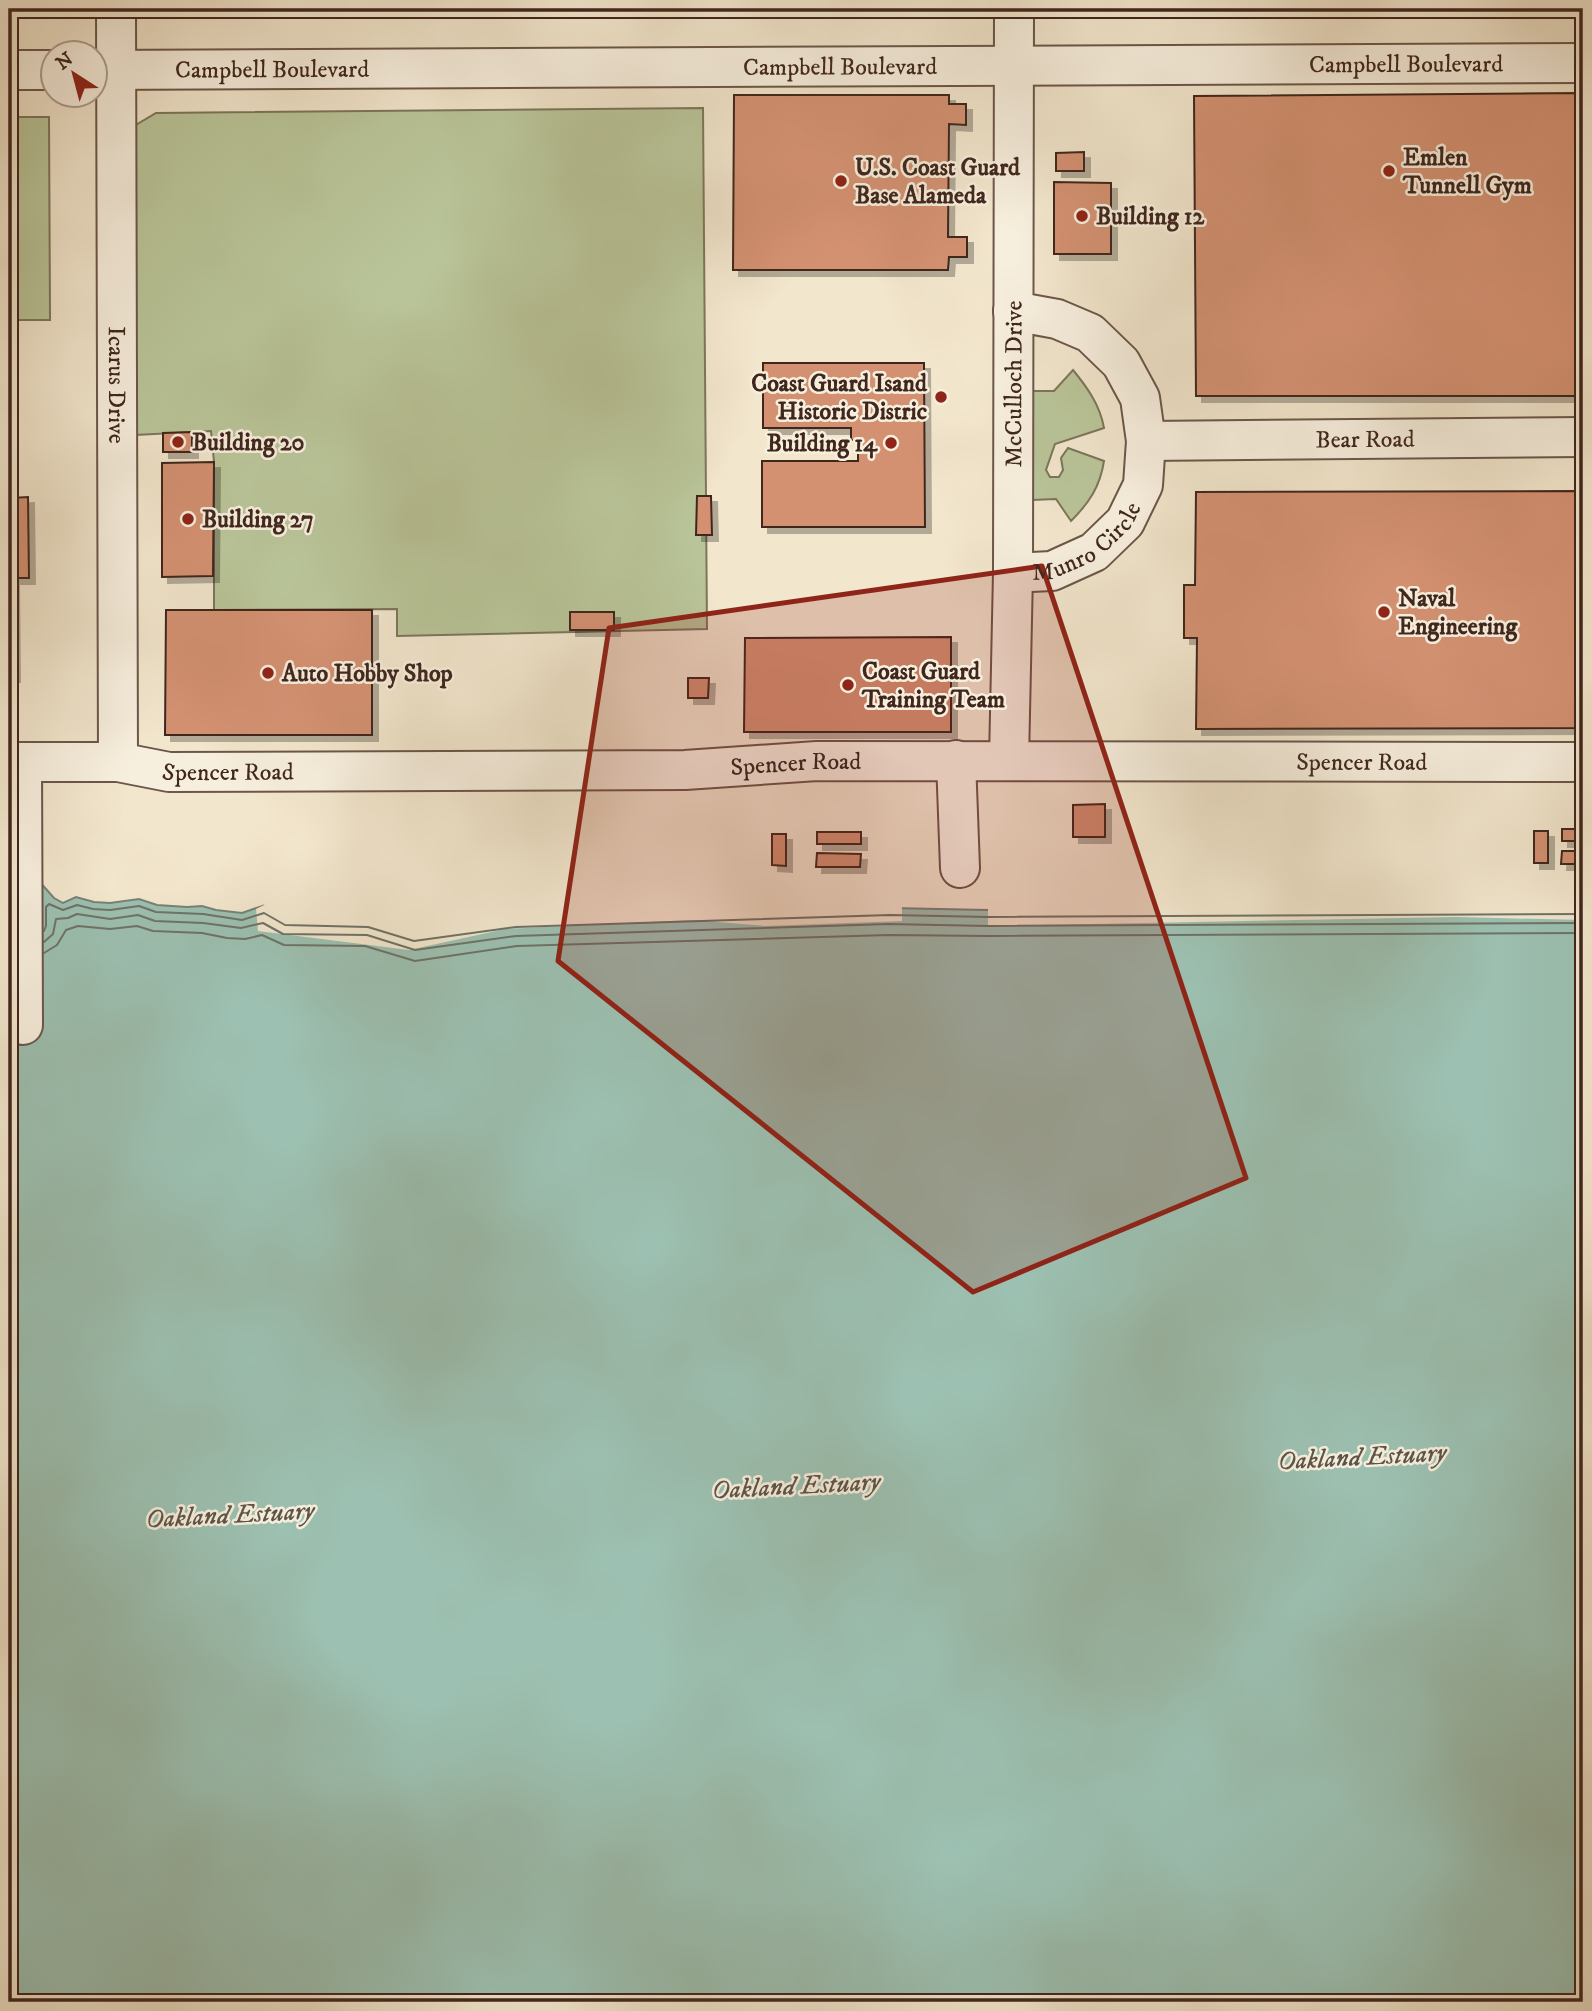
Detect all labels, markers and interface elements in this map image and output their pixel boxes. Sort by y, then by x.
north arrow [38,38,108,108]
text: N [52,47,78,75]
street label: Campbell Boulevard [1309,49,1503,80]
street label: Campbell Boulevard [743,52,937,83]
street label: Campbell Boulevard [175,55,369,86]
place label: Emlen Tunnell Gym [1402,143,1532,201]
place label: U.S. Coast Guard Base Alameda [855,153,1021,211]
marker: Emlen Tunnell Gym [1381,163,1397,179]
marker: U.S. Coast Guard Base Alameda [833,173,849,189]
place label: Building 12 [1096,202,1206,232]
marker: Building 12 [1074,208,1090,224]
street label: McCulloch Drive [999,300,1029,468]
street label: Icarus Drive [101,326,131,444]
place label: Coast Guard Isand Historic Distric [751,369,928,427]
marker: Coast Guard Isand Historic Distric [933,389,949,405]
street label: Bear Road [1315,425,1415,455]
place label: Building 20 [192,428,304,458]
place label: Building 14 [767,429,878,459]
marker: Building 20 [170,434,186,450]
marker: Building 14 [883,435,899,451]
street label: Munro Circle [1031,497,1148,588]
place label: Building 27 [202,505,314,535]
marker: Building 27 [180,511,196,527]
place label: Naval Engineering [1398,584,1518,642]
marker: Naval Engineering [1376,604,1392,620]
place label: Coast Guard Training Team [861,657,1005,715]
place label: Auto Hobby Shop [281,659,453,689]
marker: Auto Hobby Shop [260,665,276,681]
marker: Coast Guard Training Team [840,677,856,693]
street label: Spencer Road [729,747,861,783]
street label: Spencer Road [1296,748,1427,778]
street label: Spencer Road [160,757,294,789]
water label: Oakland Estuary [1277,1437,1449,1478]
water label: Oakland Estuary [711,1466,883,1507]
water label: Oakland Estuary [145,1495,317,1536]

